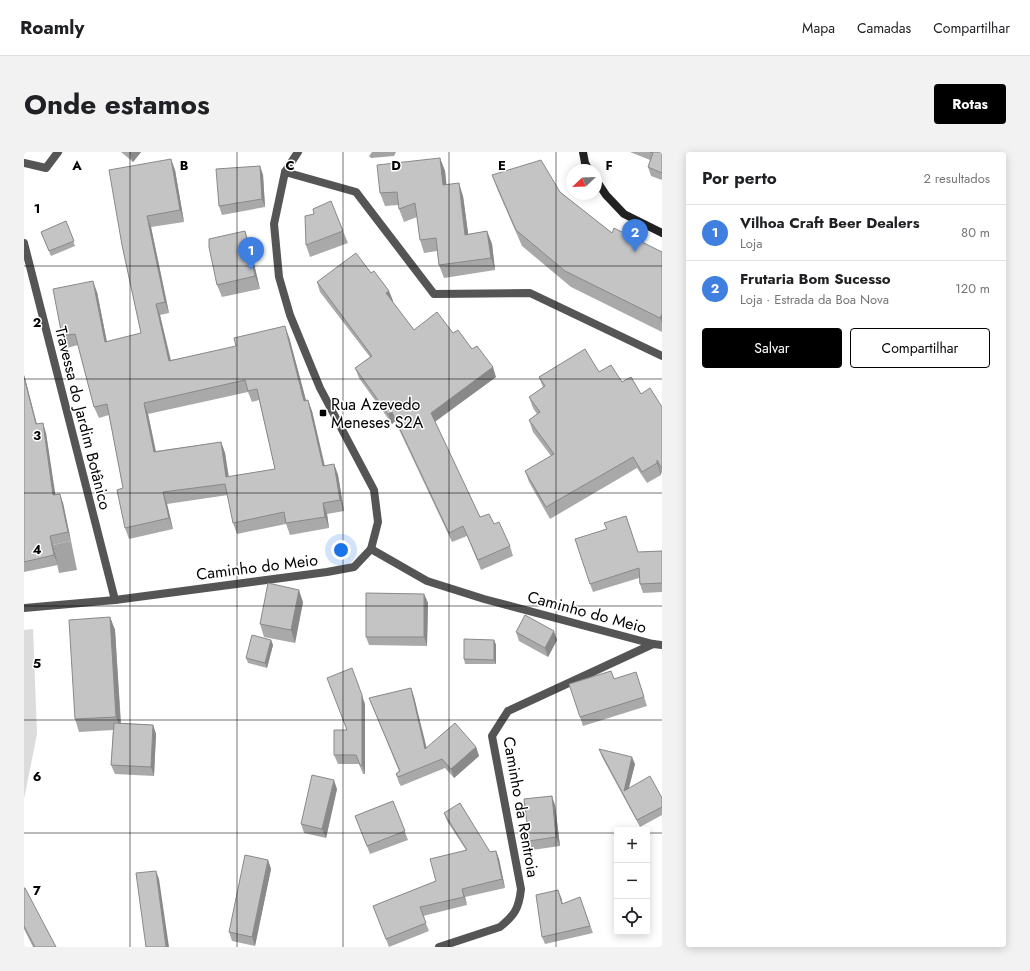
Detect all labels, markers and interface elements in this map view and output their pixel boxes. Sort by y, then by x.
text: Roamly [20,14,84,41]
text: Mapa [802,18,835,38]
text: Camadas [857,18,911,38]
text: Compartilhar [933,18,1010,38]
text: Onde estamos [24,84,210,125]
button: Rotas [934,84,1006,124]
text: A [71,156,82,175]
text: B [180,156,189,175]
text: C [285,156,295,175]
text: D [391,156,401,175]
text: E [498,156,506,175]
text: F [605,156,613,175]
north arrow [566,164,602,200]
text: Por perto [702,166,777,190]
text: 2 resultados [924,169,990,188]
text: 1 [34,199,40,218]
text: Vilhoa Craft Beer Dealers [740,212,920,234]
pin: 2 [622,219,648,252]
text: 1 [712,223,718,242]
text: 80 m [961,223,990,242]
text: Loja [740,234,762,253]
pin: 1 [238,237,264,270]
text: Frutaria Bom Sucesso [740,268,891,290]
text: 2 [711,279,719,298]
text: 120 m [955,279,990,298]
text: Loja · Estrada da Boa Nova [740,290,889,309]
text: 2 [33,313,41,332]
street label: Travessa do Jardim Botânico [49,324,117,512]
button: Salvar [702,328,842,368]
button: Compartilhar [850,328,990,368]
place label: Rua Azevedo Meneses S2A [331,393,424,434]
marker: Rua Azevedo Meneses S2A [318,408,328,418]
text: 3 [33,426,41,445]
text: 4 [32,540,42,559]
your location [331,540,351,560]
street label: Caminho do Meio [195,548,319,586]
street label: Caminho do Meio [525,585,649,639]
text: 5 [33,654,41,673]
street label: Caminho da Rentroia [497,735,545,879]
text: 6 [33,767,42,786]
map controls [614,827,650,935]
button: + [614,827,650,863]
button: − [614,863,650,899]
text: 7 [33,881,41,900]
button: locate [614,899,650,935]

